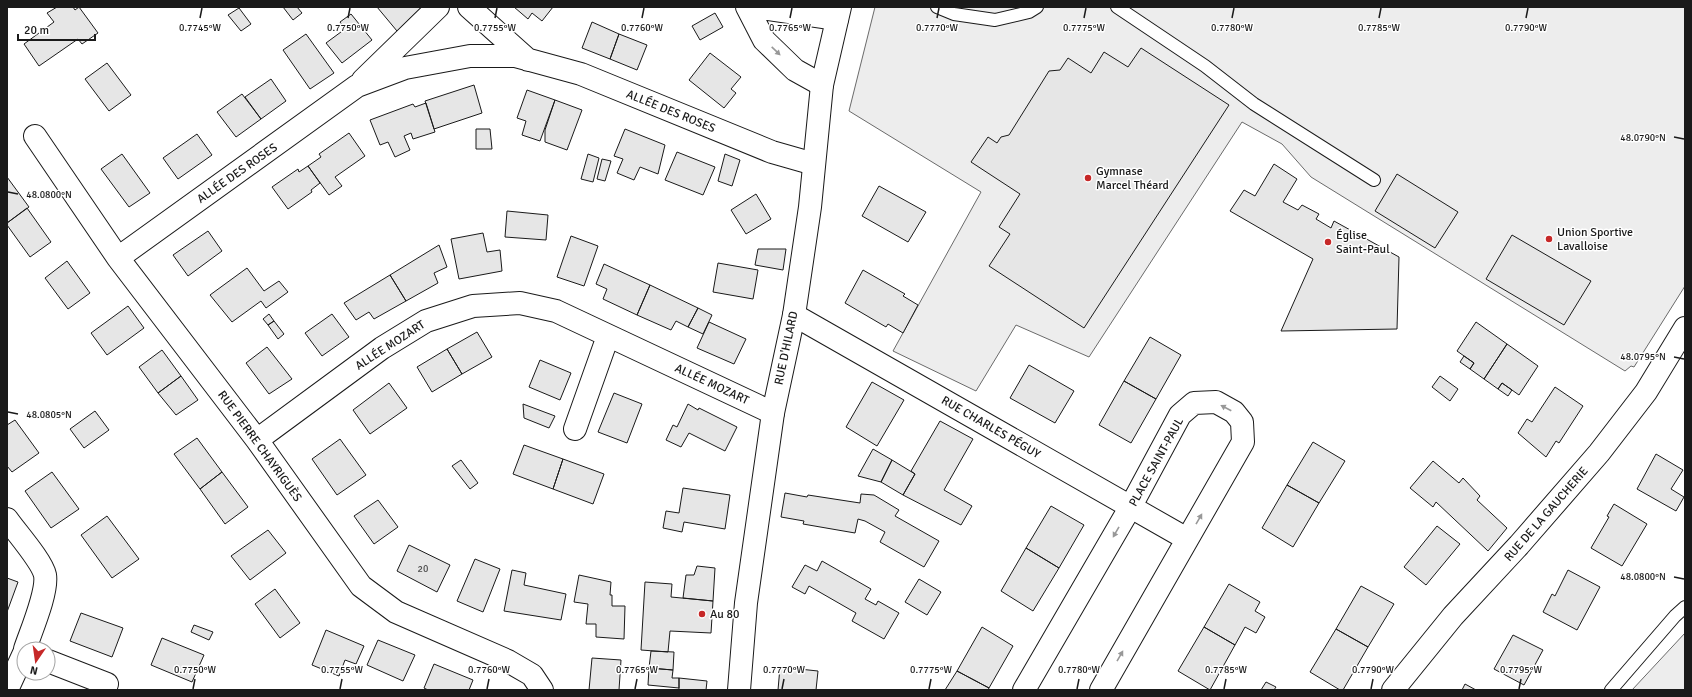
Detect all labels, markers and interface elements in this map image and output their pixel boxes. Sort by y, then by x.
scale bar [18,16,95,42]
text: 0.7745°W [179,22,221,34]
text: 0.7750°W [327,22,369,34]
text: 0.7755°W [474,22,516,34]
text: 0.7760°W [621,22,663,34]
text: 0.7765°W [769,22,811,34]
text: 0.7770°W [916,22,958,34]
text: 0.7775°W [1063,22,1105,34]
text: 0.7780°W [1211,22,1253,34]
text: 0.7785°W [1358,22,1400,34]
text: 0.7790°W [1505,22,1547,34]
text: 20 m [24,23,49,38]
one-way arrow [771,46,781,56]
street label: ALLÉE DES ROSES [624,87,718,136]
text: 48.0790°N [1620,132,1666,144]
street label: ALLÉE DES ROSES [194,140,281,207]
place label: Gymnase Marcel Théard [1096,164,1169,193]
marker: Gymnase Marcel Théard [1083,173,1093,183]
text: 48.0800°N [26,189,72,201]
place label: Union Sportive Lavalloise [1557,225,1633,254]
place label: Église Saint-Paul [1336,228,1390,257]
marker: Union Sportive Lavalloise [1544,234,1554,244]
marker: Église Saint-Paul [1323,237,1333,247]
street label: RUE D'HILARD [771,310,802,386]
street label: ALLÉE MOZART [353,317,428,374]
text: 48.0795°N [1620,351,1666,363]
street label: ALLÉE MOZART [672,361,751,408]
street label: RUE PIERRE CHAYRIGUÈS [214,388,305,505]
street label: RUE CHARLES PÉGUY [939,393,1043,462]
one-way arrow [1221,405,1232,411]
text: 48.0805°N [26,409,72,421]
street label: PLACE SAINT-PAUL [1126,415,1187,509]
street label: RUE DE LA GAUCHERIE [1501,464,1592,565]
one-way arrow [1195,513,1202,525]
one-way arrow [1112,526,1119,538]
house number: 20 [418,563,428,575]
text: 48.0800°N [1620,571,1666,583]
place label: Au 80 [710,607,739,622]
marker: Au 80 [697,609,707,619]
north arrow [16,641,56,681]
one-way arrow [1116,650,1123,662]
text: N [29,663,39,677]
text: 0.7750°W [174,664,216,676]
text: 0.7755°W [321,664,363,676]
text: 0.7760°W [468,664,510,676]
text: 0.7765°W [616,664,658,676]
text: 0.7770°W [763,664,805,676]
text: 0.7775°W [910,664,952,676]
text: 0.7780°W [1058,664,1100,676]
text: 0.7785°W [1205,664,1247,676]
text: 0.7790°W [1352,664,1394,676]
text: 0.7795°W [1500,664,1542,676]

